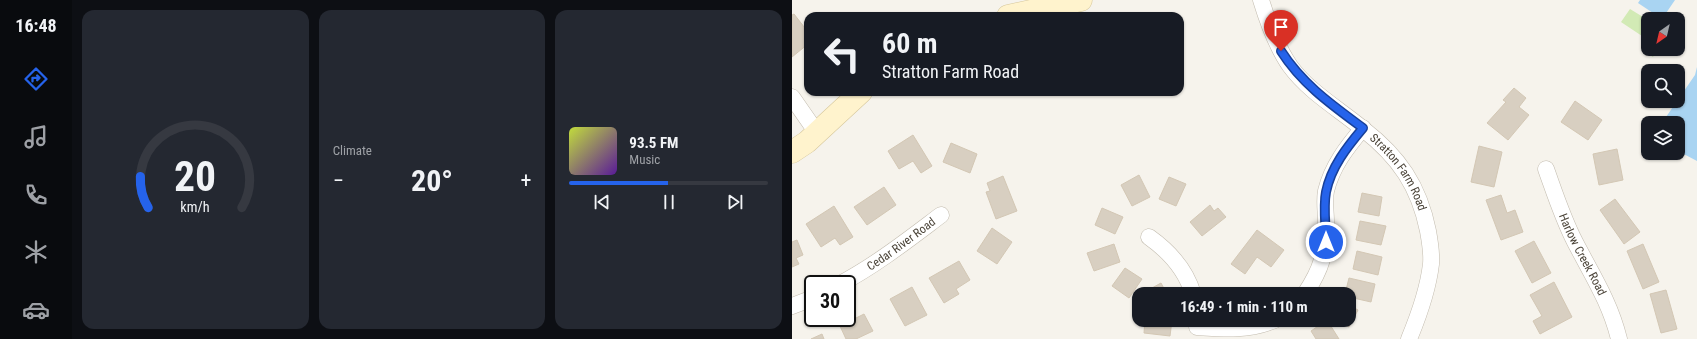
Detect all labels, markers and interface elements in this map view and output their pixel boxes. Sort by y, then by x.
pin [1264,10,1298,51]
north arrow [1641,12,1685,56]
map controls [1641,12,1685,160]
text: 16:48 [15,15,57,36]
icon: arrive [1270,16,1292,38]
text: 60 m [882,27,938,60]
icon: left [816,28,868,80]
text: Stratton Farm Road [882,61,1019,82]
button: search [1641,64,1685,108]
icon: directions [22,65,50,93]
button: layers [1641,116,1685,160]
icon: music [22,123,50,151]
street label: Stratton Farm Road [1367,131,1429,213]
text: 93.5 FM [629,134,678,152]
text: Climate [333,143,372,158]
text: 20 [174,151,216,200]
text: Music [629,152,660,167]
text: 20° [411,163,453,198]
text: − [333,168,344,193]
text: + [520,168,531,193]
icon: phone [22,181,50,209]
icon: previous [591,191,613,213]
icon: pause [658,191,680,213]
icon: next [724,191,746,213]
text: km/h [181,198,210,214]
street label: Harlow Creek Road [1556,211,1609,298]
street label: Cedar River Road [864,215,938,273]
position arrow [1305,221,1347,263]
icon: climate [22,238,50,266]
speed limit sign: 30 [804,275,856,327]
icon: car [22,296,50,324]
text: 16:49 · 1 min · 110 m [1180,298,1308,316]

